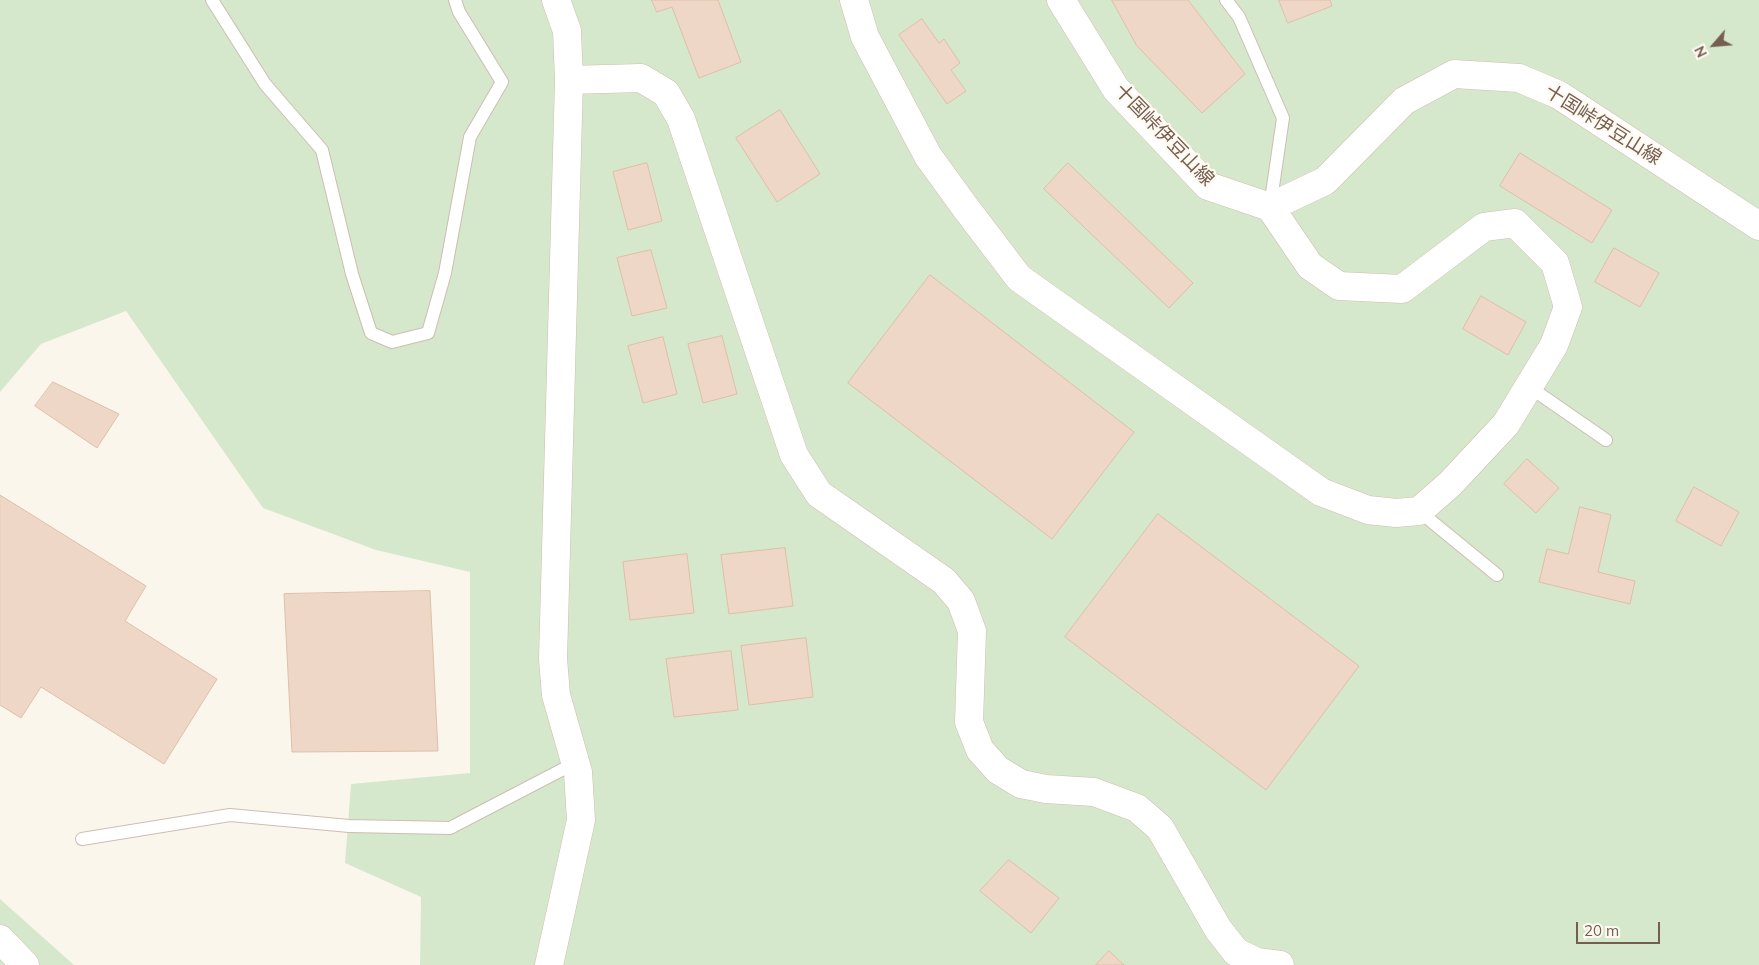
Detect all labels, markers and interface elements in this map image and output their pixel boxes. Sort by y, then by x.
north arrow [1689,20,1739,70]
text: N [1690,43,1711,61]
street label: 十国峠伊豆山線 [1110,79,1218,191]
street label: 十国峠伊豆山線 [1541,80,1665,170]
scale bar [1579,912,1663,944]
text: 20 m [1584,921,1619,940]

